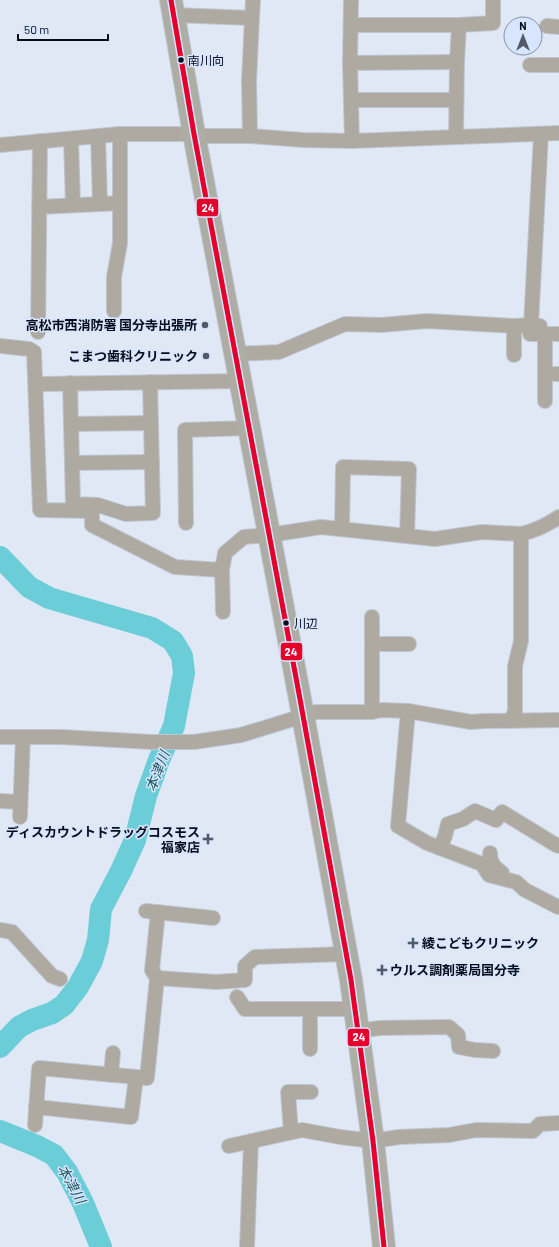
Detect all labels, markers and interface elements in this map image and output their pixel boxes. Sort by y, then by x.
scale bar [18,16,108,42]
north arrow [503,16,543,56]
text: N [519,19,527,32]
text: 50 m [24,22,49,36]
place label: 南川向 [188,53,224,67]
marker: 南川向 [176,55,186,65]
line badge: 24 [196,198,219,217]
text: 24 [202,201,215,214]
place label: 高松市西消防署 国分寺出張所 [25,317,197,333]
marker: 高松市西消防署 国分寺出張所 [200,320,210,330]
place label: こまつ歯科クリニック [68,348,198,364]
marker: こまつ歯科クリニック [201,351,211,361]
place label: 川辺 [294,616,318,630]
marker: 川辺 [281,618,291,628]
line badge: 24 [280,642,303,661]
text: 24 [285,645,298,658]
water label: 本津川 [142,746,173,794]
place label: ディスカウントドラッグコスモス 福家店 [6,824,200,855]
marker: ディスカウントドラッグコスモス 福家店 [203,834,213,844]
place label: 綾こどもクリニック [422,935,539,951]
marker: 綾こどもクリニック [407,937,419,949]
place label: ウルス調剤薬局国分寺 [390,962,520,978]
marker: ウルス調剤薬局国分寺 [377,965,387,975]
line badge: 24 [347,1028,370,1047]
text: 24 [353,1030,366,1043]
water label: 本津川 [54,1162,91,1208]

